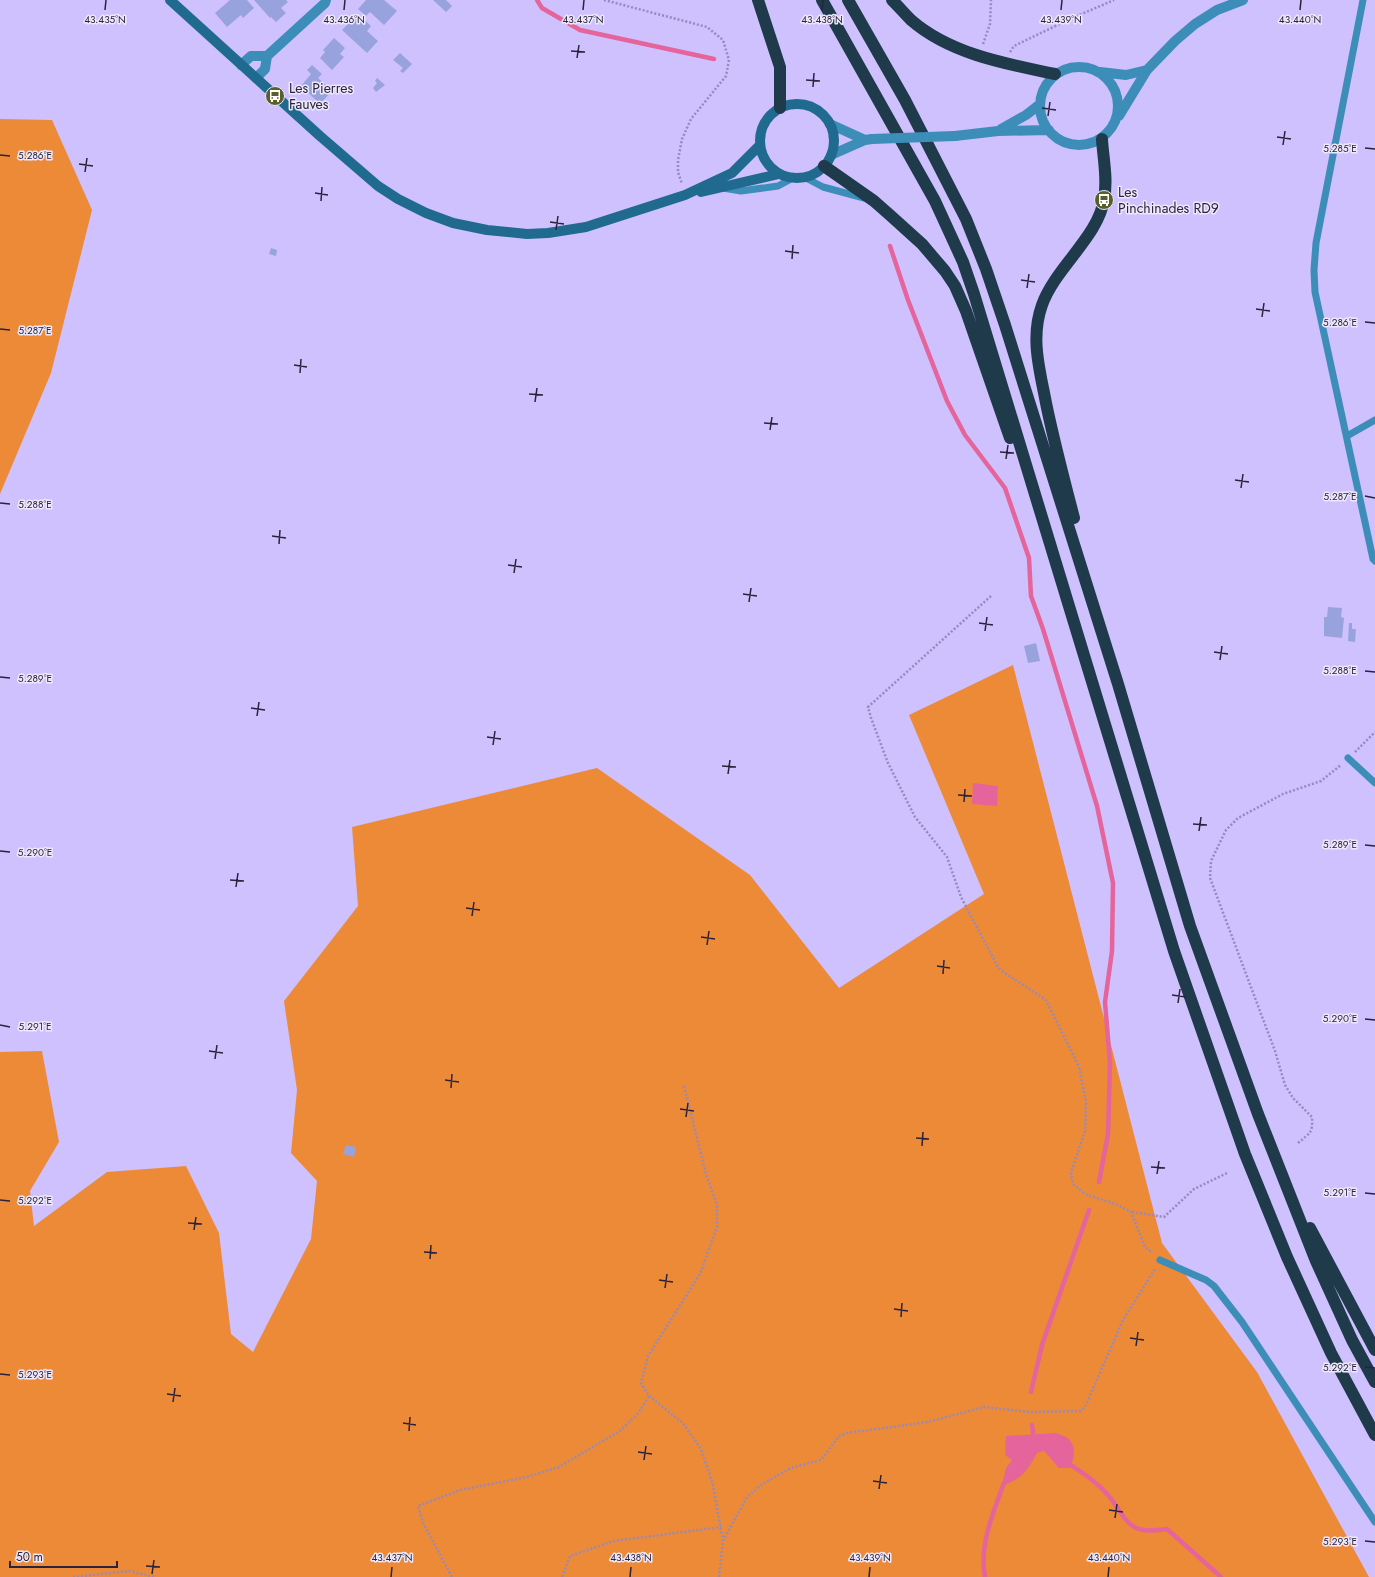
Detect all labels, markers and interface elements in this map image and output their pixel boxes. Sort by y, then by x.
text: 43.435°N [84,12,126,27]
text: 43.436°N [323,12,365,27]
text: 43.437°N [562,12,604,27]
text: 43.438°N [801,12,843,27]
text: 43.439°N [1040,12,1082,27]
text: 43.440°N [1279,12,1321,27]
place label: Les Pierres Fauves [289,78,353,114]
bus stop icon: Les Pierres Fauves [264,85,286,107]
text: 5.285°E [1323,141,1357,156]
text: 5.286°E [18,148,52,163]
place label: Les Pinchinades RD9 [1118,182,1219,218]
bus stop icon: Les Pinchinades RD9 [1093,189,1115,211]
text: 5.286°E [1323,315,1357,330]
text: 5.287°E [18,323,52,338]
text: 5.287°E [1323,489,1357,504]
text: 5.288°E [18,497,52,512]
text: 5.288°E [1323,663,1357,678]
text: 5.289°E [18,671,52,686]
text: 5.289°E [1323,837,1357,852]
text: 5.290°E [18,845,52,860]
text: 5.290°E [1323,1011,1357,1026]
text: 5.291°E [19,1019,51,1034]
text: 5.291°E [1324,1185,1356,1200]
text: 5.292°E [18,1193,52,1208]
text: 5.292°E [1323,1360,1357,1375]
text: 5.293°E [18,1367,52,1382]
text: 5.293°E [1323,1534,1357,1549]
scale bar [10,1543,117,1569]
text: 50 m [16,1548,43,1566]
text: 43.437°N [371,1550,413,1565]
text: 43.438°N [610,1550,652,1565]
text: 43.439°N [849,1550,891,1565]
text: 43.440°N [1088,1550,1130,1565]

